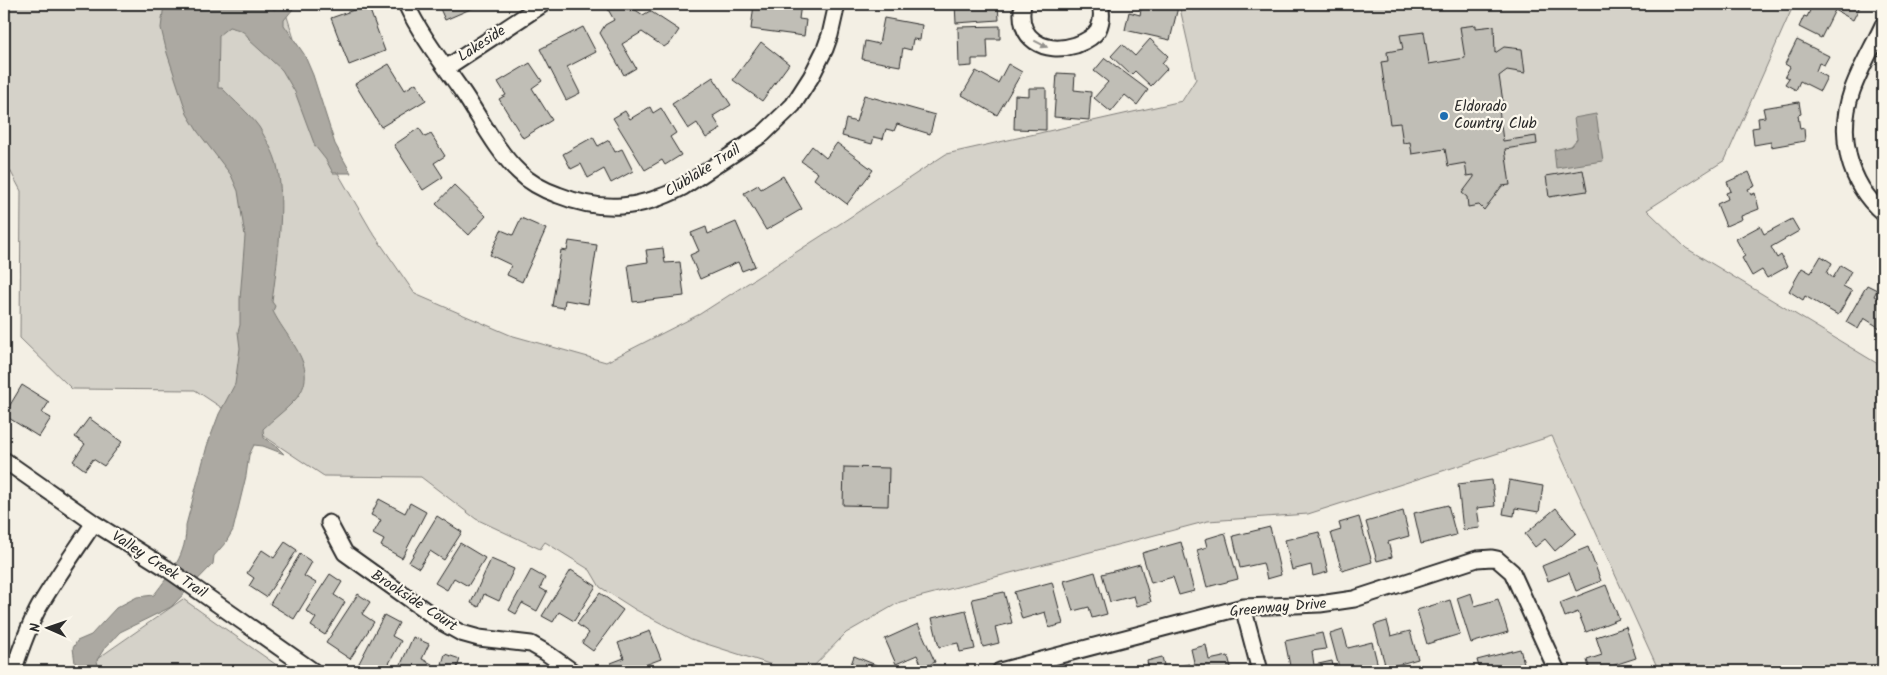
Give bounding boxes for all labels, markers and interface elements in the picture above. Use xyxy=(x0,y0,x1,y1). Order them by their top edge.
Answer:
street label: Lakeside xyxy=(453,19,511,69)
one-way arrow xyxy=(1034,40,1048,48)
place label: Eldorado Country Club xyxy=(1454,95,1537,136)
marker: Eldorado Country Club xyxy=(1438,110,1450,122)
street label: Clublake Trail xyxy=(660,138,746,204)
street label: Valley Creek Trail xyxy=(106,525,212,605)
street label: Brookside Court xyxy=(366,564,462,638)
street label: Greenway Drive xyxy=(1229,592,1328,624)
north arrow xyxy=(22,602,72,652)
text: N xyxy=(25,623,47,632)

